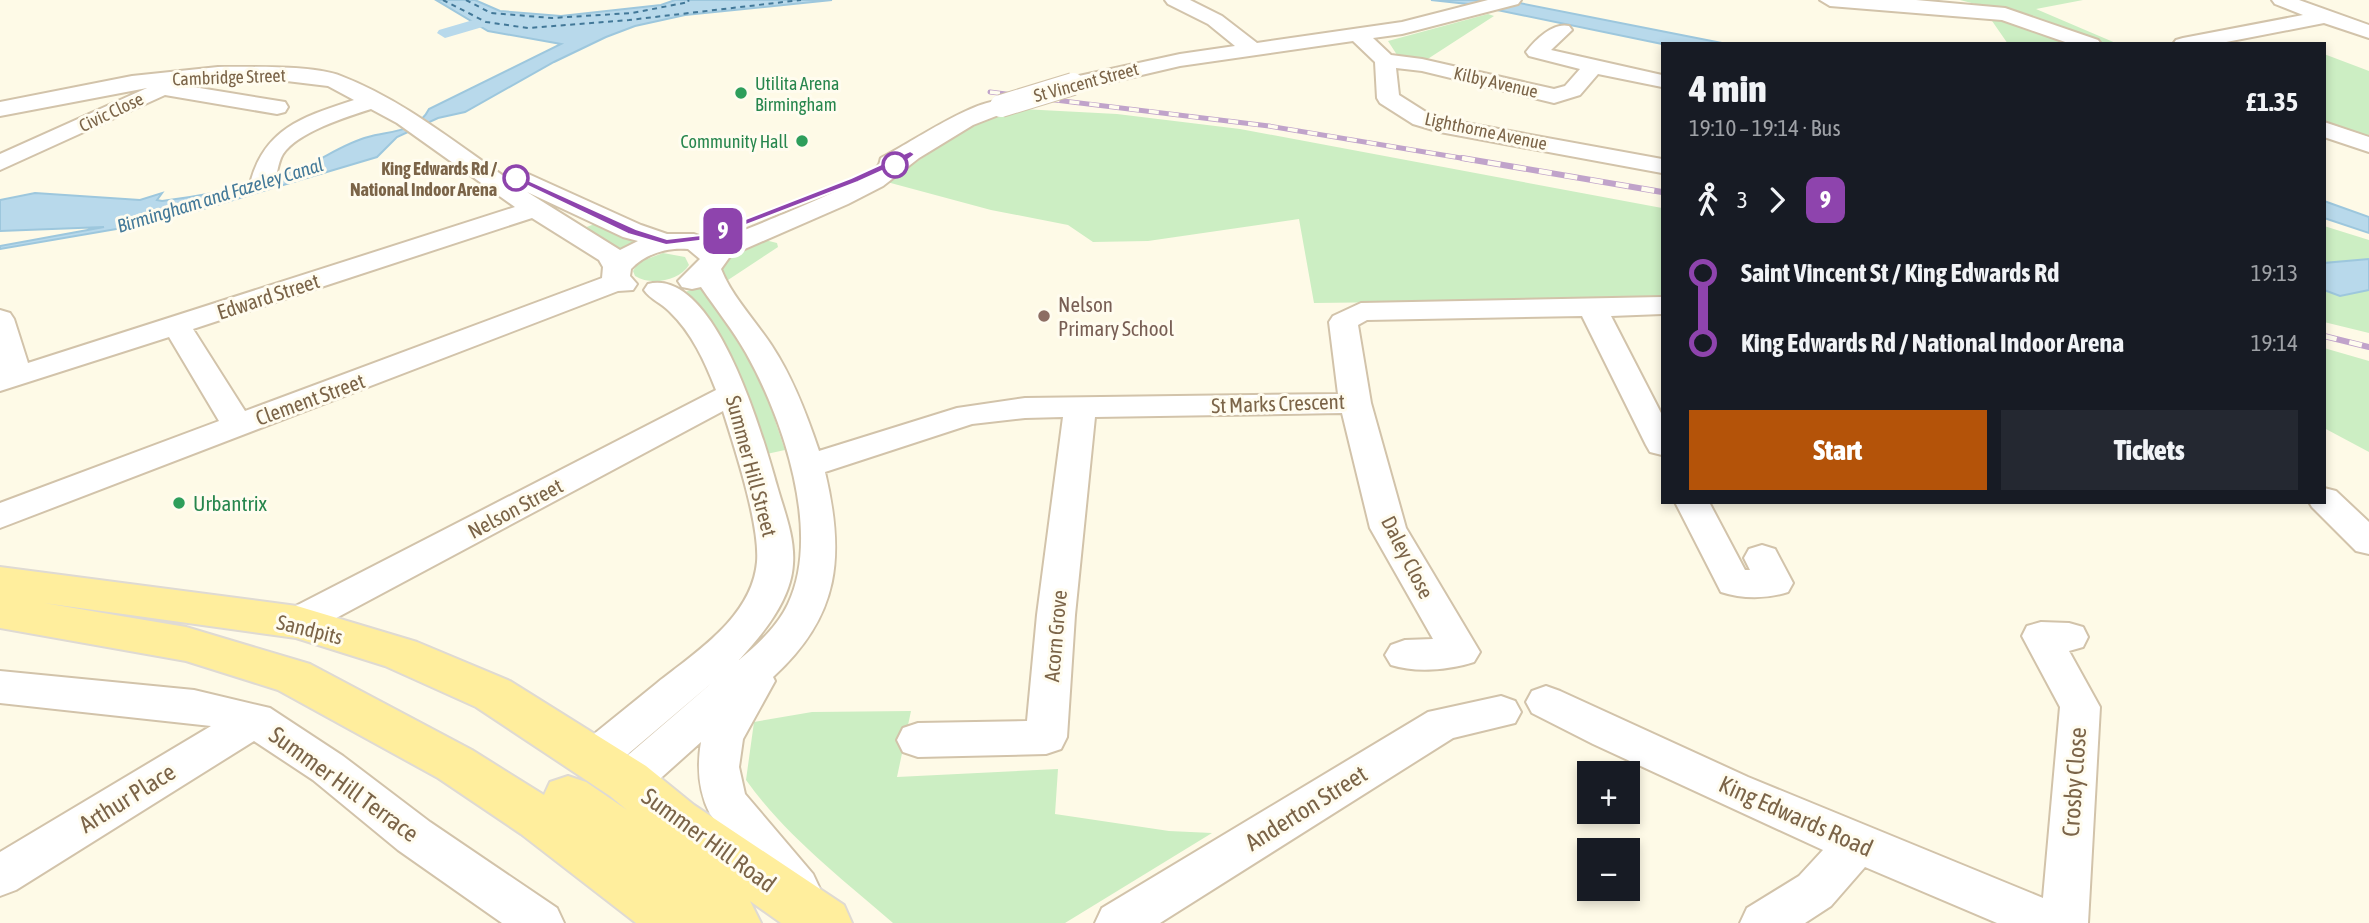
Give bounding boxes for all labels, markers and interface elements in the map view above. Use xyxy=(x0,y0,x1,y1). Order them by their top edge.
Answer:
street label: St Vincent Street xyxy=(1031,58,1141,106)
street label: Kilby Avenue xyxy=(1452,62,1540,102)
street label: Cambridge Street xyxy=(172,65,286,89)
text: 4 min xyxy=(1689,67,1767,110)
place label: Utilita Arena Birmingham xyxy=(755,73,839,115)
marker: Utilita Arena Birmingham xyxy=(733,85,749,101)
text: £1.35 xyxy=(2246,87,2298,117)
street label: Civic Close xyxy=(75,88,147,136)
street label: Lighthorne Avenue xyxy=(1423,108,1549,154)
text: 19:10 – 19:14 · Bus xyxy=(1689,115,1841,141)
place label: Community Hall xyxy=(681,131,788,152)
marker: Community Hall xyxy=(794,133,810,149)
unlabelled marker xyxy=(882,152,908,178)
water label: Birmingham and Fazeley Canal xyxy=(114,153,326,237)
place label: King Edwards Rd / National Indoor Arena xyxy=(350,158,498,200)
marker: King Edwards Rd / National Indoor Arena xyxy=(503,165,529,191)
icon: walk xyxy=(1689,181,1727,219)
icon: forward xyxy=(1758,181,1796,219)
text: 9 xyxy=(1820,186,1831,213)
text: 3 xyxy=(1737,187,1748,213)
line badge: 9 xyxy=(700,208,746,254)
text: 9 xyxy=(717,217,729,244)
text: Saint Vincent St / King Edwards Rd xyxy=(1741,258,2059,288)
text: 19:13 xyxy=(2251,260,2298,286)
street label: Edward Street xyxy=(214,268,322,324)
place label: Nelson Primary School xyxy=(1058,292,1174,340)
marker: Nelson Primary School xyxy=(1036,308,1052,324)
text: King Edwards Rd / National Indoor Arena xyxy=(1741,328,2124,358)
text: 19:14 xyxy=(2251,330,2298,356)
street label: Clement Street xyxy=(252,368,368,430)
street label: St Marks Crescent xyxy=(1211,389,1345,417)
street label: Summer Hill Street xyxy=(722,393,782,539)
button: Start xyxy=(1689,410,1987,490)
button: Tickets xyxy=(2001,410,2298,490)
street label: Nelson Street xyxy=(463,473,567,543)
place label: Urbantrix xyxy=(193,491,268,515)
marker: Urbantrix xyxy=(171,495,187,511)
street label: Daley Close xyxy=(1377,512,1439,602)
street label: Acorn Grove xyxy=(1039,589,1071,683)
street label: Sandpits xyxy=(275,609,345,649)
street label: Summer Hill Terrace xyxy=(264,721,424,847)
street label: Crosby Close xyxy=(2057,726,2091,838)
street label: Arthur Place xyxy=(74,758,180,838)
street label: Anderton Street xyxy=(1240,760,1372,856)
map controls xyxy=(1577,761,1640,901)
button: + xyxy=(1577,761,1640,824)
street label: King Edwards Road xyxy=(1715,770,1877,862)
street label: Summer Hill Road xyxy=(637,782,781,898)
button: − xyxy=(1577,838,1640,901)

